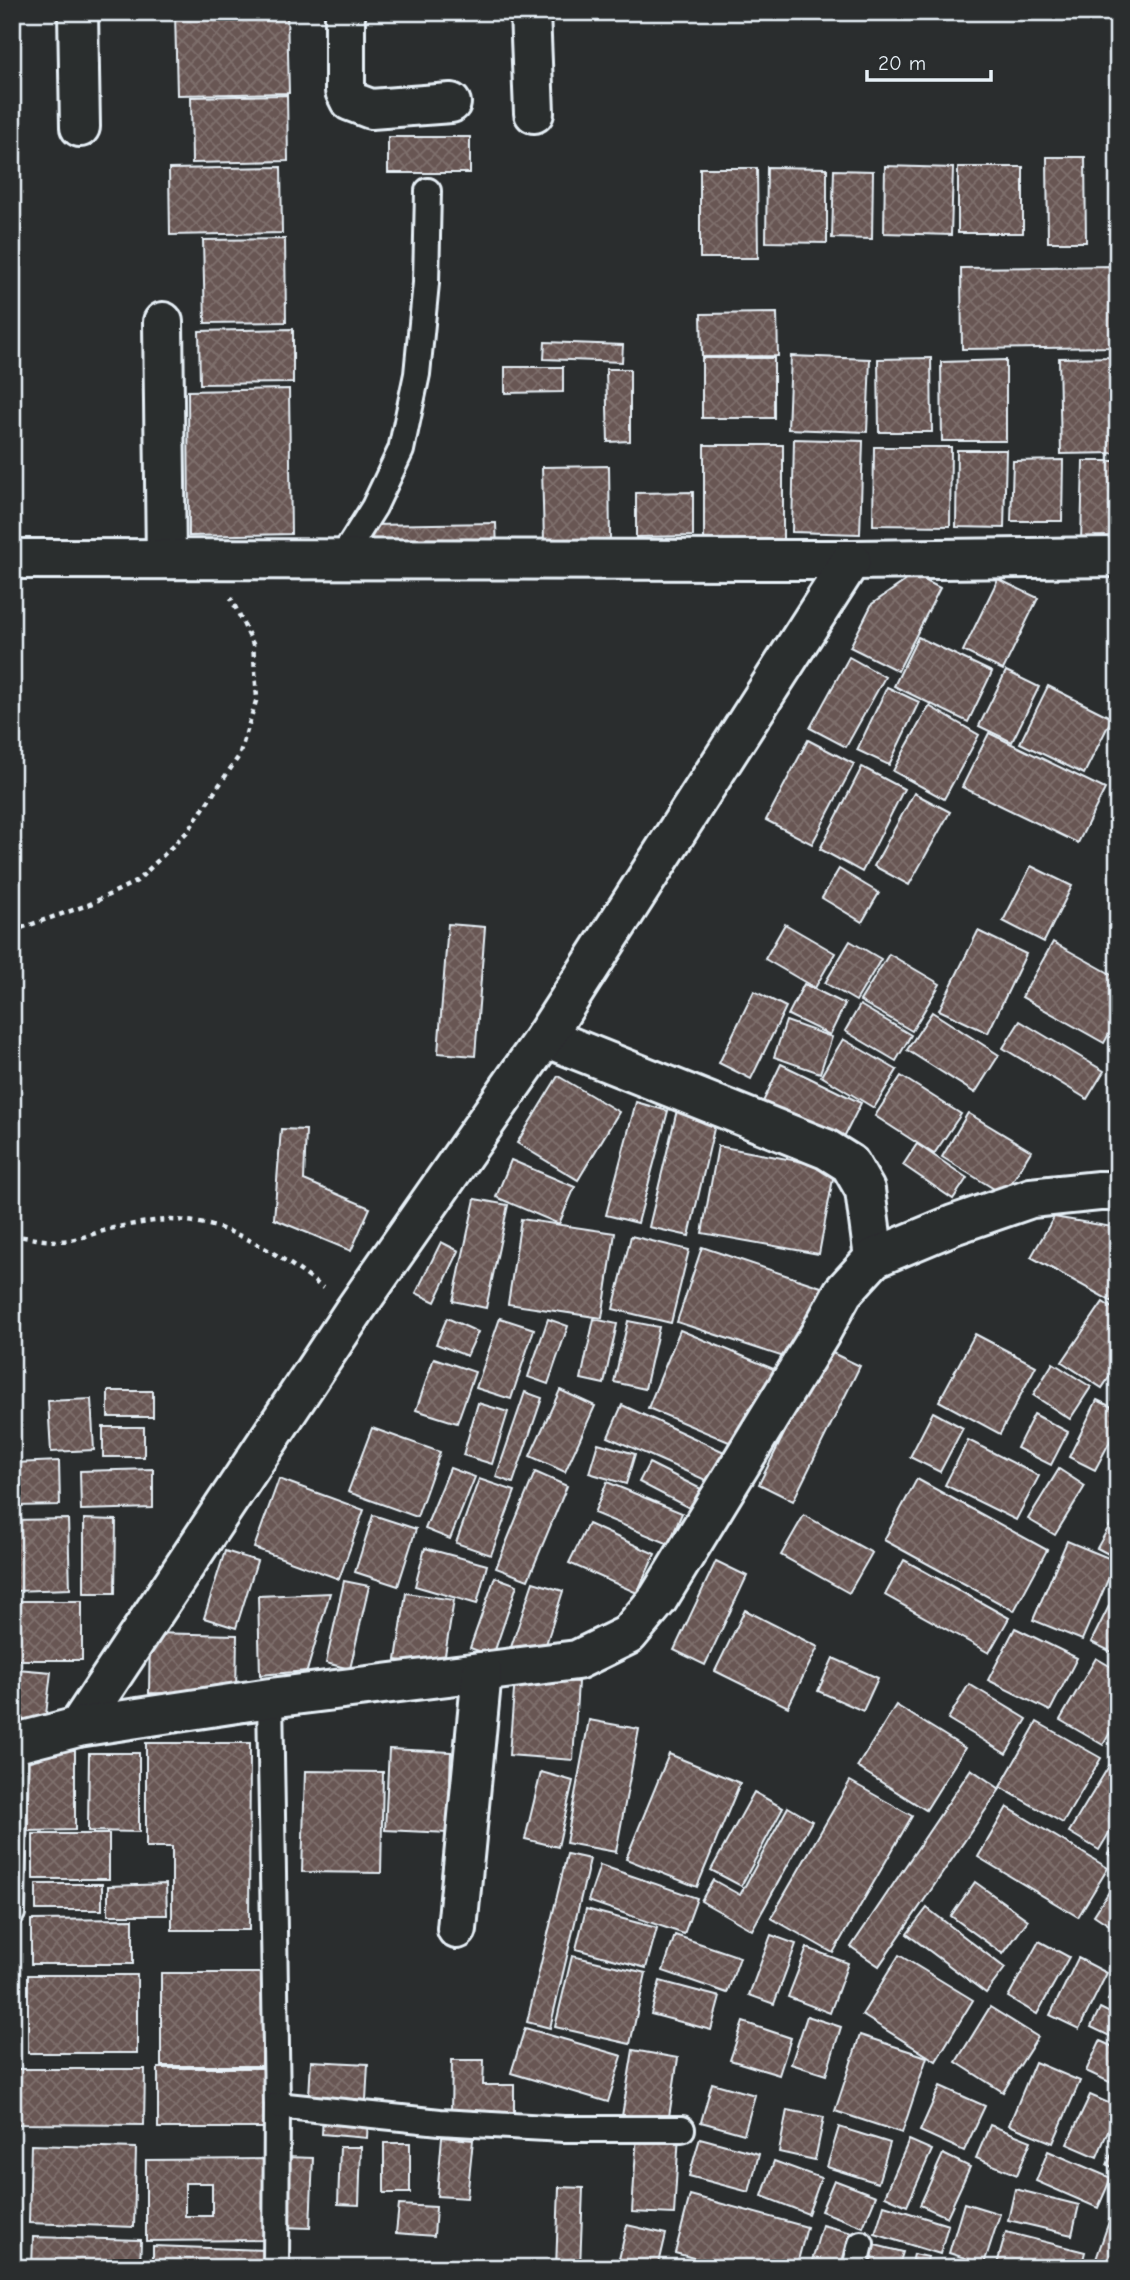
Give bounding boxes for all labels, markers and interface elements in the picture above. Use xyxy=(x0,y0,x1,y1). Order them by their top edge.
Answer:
scale bar xyxy=(867,38,992,82)
text: 20 m xyxy=(878,51,926,75)

